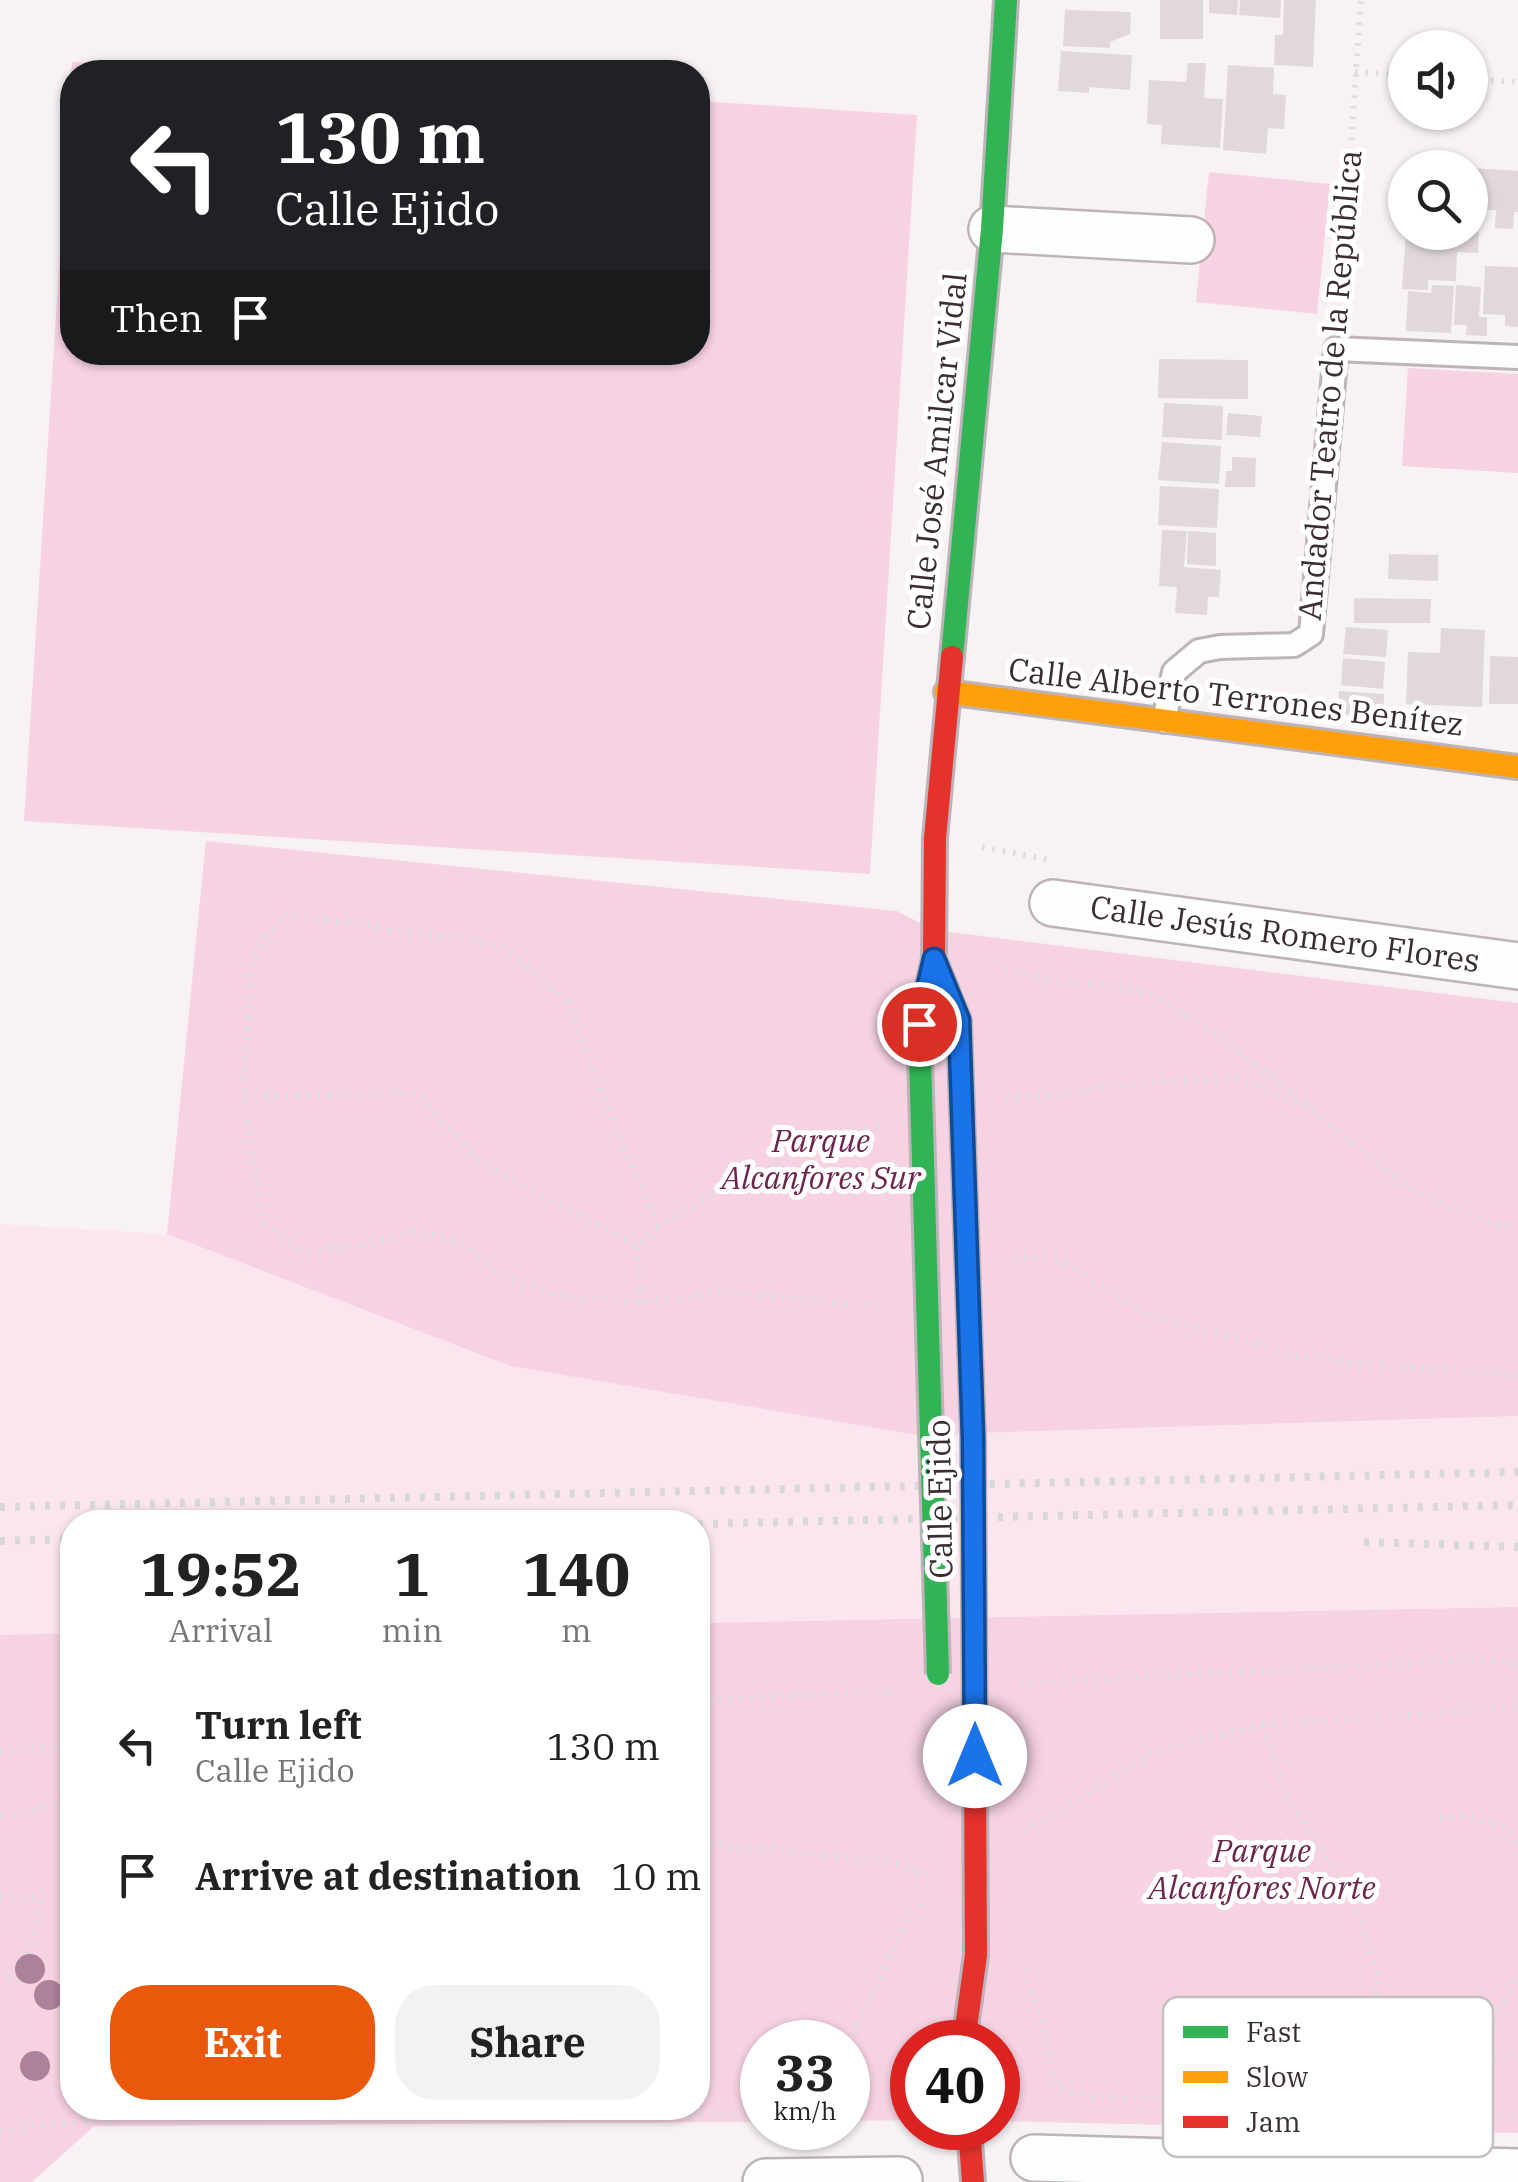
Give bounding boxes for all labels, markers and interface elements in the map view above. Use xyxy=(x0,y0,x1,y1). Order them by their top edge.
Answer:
map controls xyxy=(1388,30,1488,250)
button: sound xyxy=(1388,30,1488,130)
text: 130 m xyxy=(275,91,485,182)
icon: left xyxy=(110,100,240,230)
street label: Andador Teatro de la República xyxy=(1288,148,1371,622)
button: search xyxy=(1388,150,1488,250)
text: Calle Ejido xyxy=(275,179,499,237)
street label: Calle José Amilcar Vidal xyxy=(896,270,976,632)
icon: arrive xyxy=(223,290,278,345)
text: Then xyxy=(110,293,203,342)
street label: Calle Alberto Terrones Benítez xyxy=(1006,647,1466,745)
street label: Calle Jesús Romero Flores xyxy=(1088,885,1482,981)
pin xyxy=(877,982,962,1067)
icon: arrive xyxy=(892,997,947,1052)
park label: Parque Alcanfores Sur xyxy=(719,1119,922,1198)
street label: Calle Ejido xyxy=(917,1419,961,1579)
text: 19:52 xyxy=(140,1534,302,1613)
text: 1 xyxy=(394,1534,430,1613)
text: 140 xyxy=(522,1534,630,1613)
text: Arrival xyxy=(169,1609,273,1651)
text: min xyxy=(382,1609,443,1651)
text: m xyxy=(561,1609,592,1651)
text: Turn left xyxy=(195,1700,362,1749)
position arrow xyxy=(923,1704,1027,1808)
icon: left xyxy=(110,1718,165,1773)
text: 130 m xyxy=(547,1721,660,1770)
text: Calle Ejido xyxy=(195,1749,355,1791)
park label: Parque Alcanfores Norte xyxy=(1146,1829,1376,1908)
icon: arrive xyxy=(110,1848,165,1903)
text: Arrive at destination xyxy=(195,1851,581,1900)
text: 10 m xyxy=(611,1851,702,1900)
button: Exit xyxy=(110,1985,375,2100)
button: Share xyxy=(395,1985,660,2100)
legend xyxy=(1163,1997,1493,2157)
text: Fast xyxy=(1246,2013,1301,2050)
speed limit sign: 40 xyxy=(890,2020,1020,2150)
text: 33 xyxy=(775,2040,835,2105)
text: Slow xyxy=(1246,2058,1308,2095)
text: km/h xyxy=(773,2094,837,2127)
text: Jam xyxy=(1246,2103,1301,2140)

